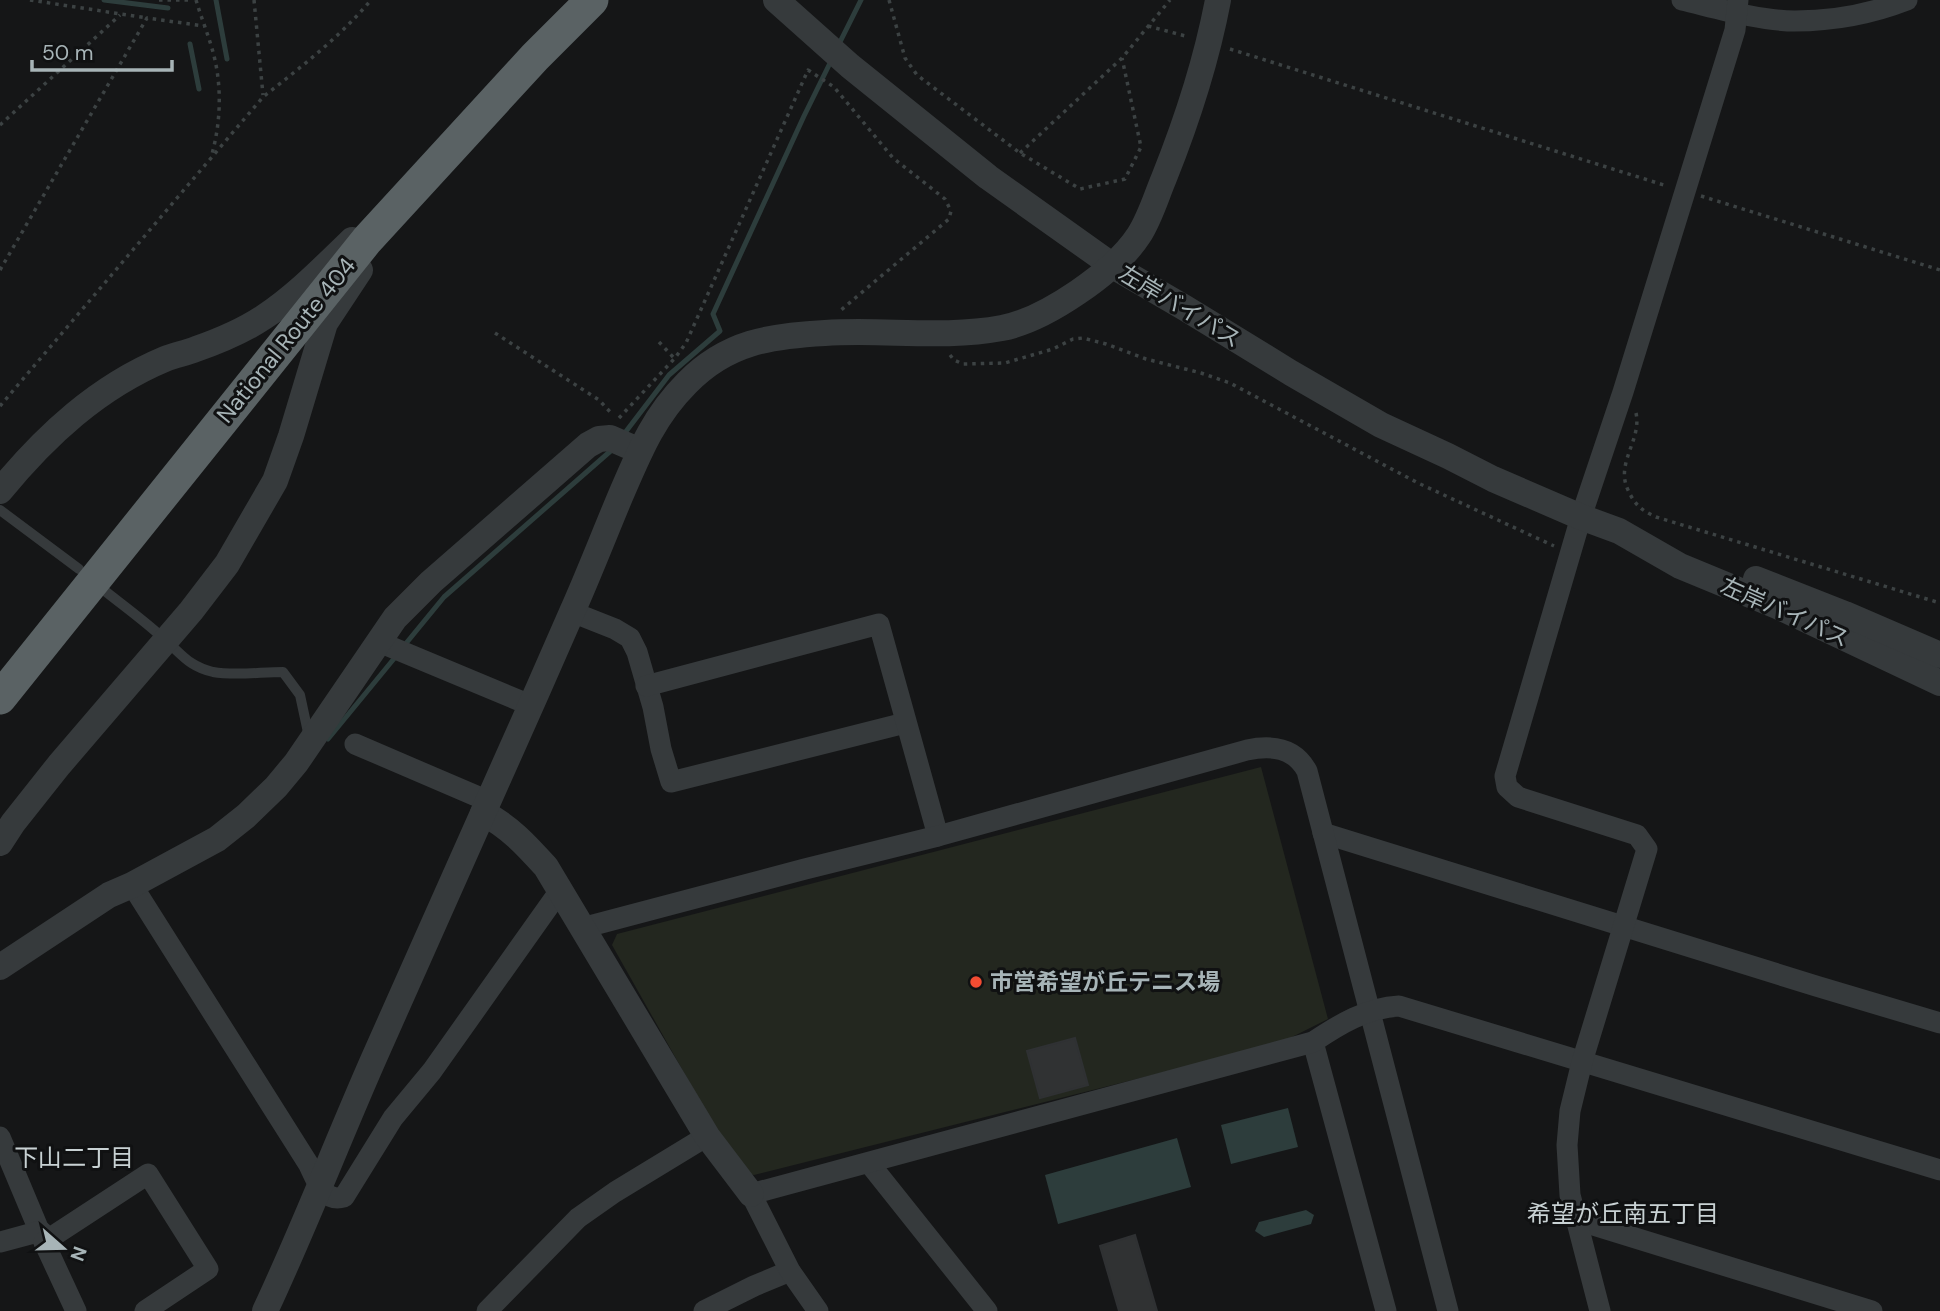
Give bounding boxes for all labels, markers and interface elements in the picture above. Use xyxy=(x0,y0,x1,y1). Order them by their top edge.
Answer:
scale bar xyxy=(32,28,172,72)
text: 50 m xyxy=(42,39,93,67)
street label: National Route 404 xyxy=(210,251,362,429)
street label: 左岸バイパス xyxy=(1113,258,1247,354)
street label: 左岸バイパス xyxy=(1716,570,1854,654)
place label: 市営希望が丘テニス場 xyxy=(990,967,1220,997)
marker: 市営希望が丘テニス場 xyxy=(968,974,984,990)
district label: 下山二丁目 xyxy=(14,1142,134,1173)
district label: 希望が丘南五丁目 xyxy=(1527,1198,1719,1229)
north arrow xyxy=(28,1213,98,1283)
text: N xyxy=(64,1243,93,1264)

